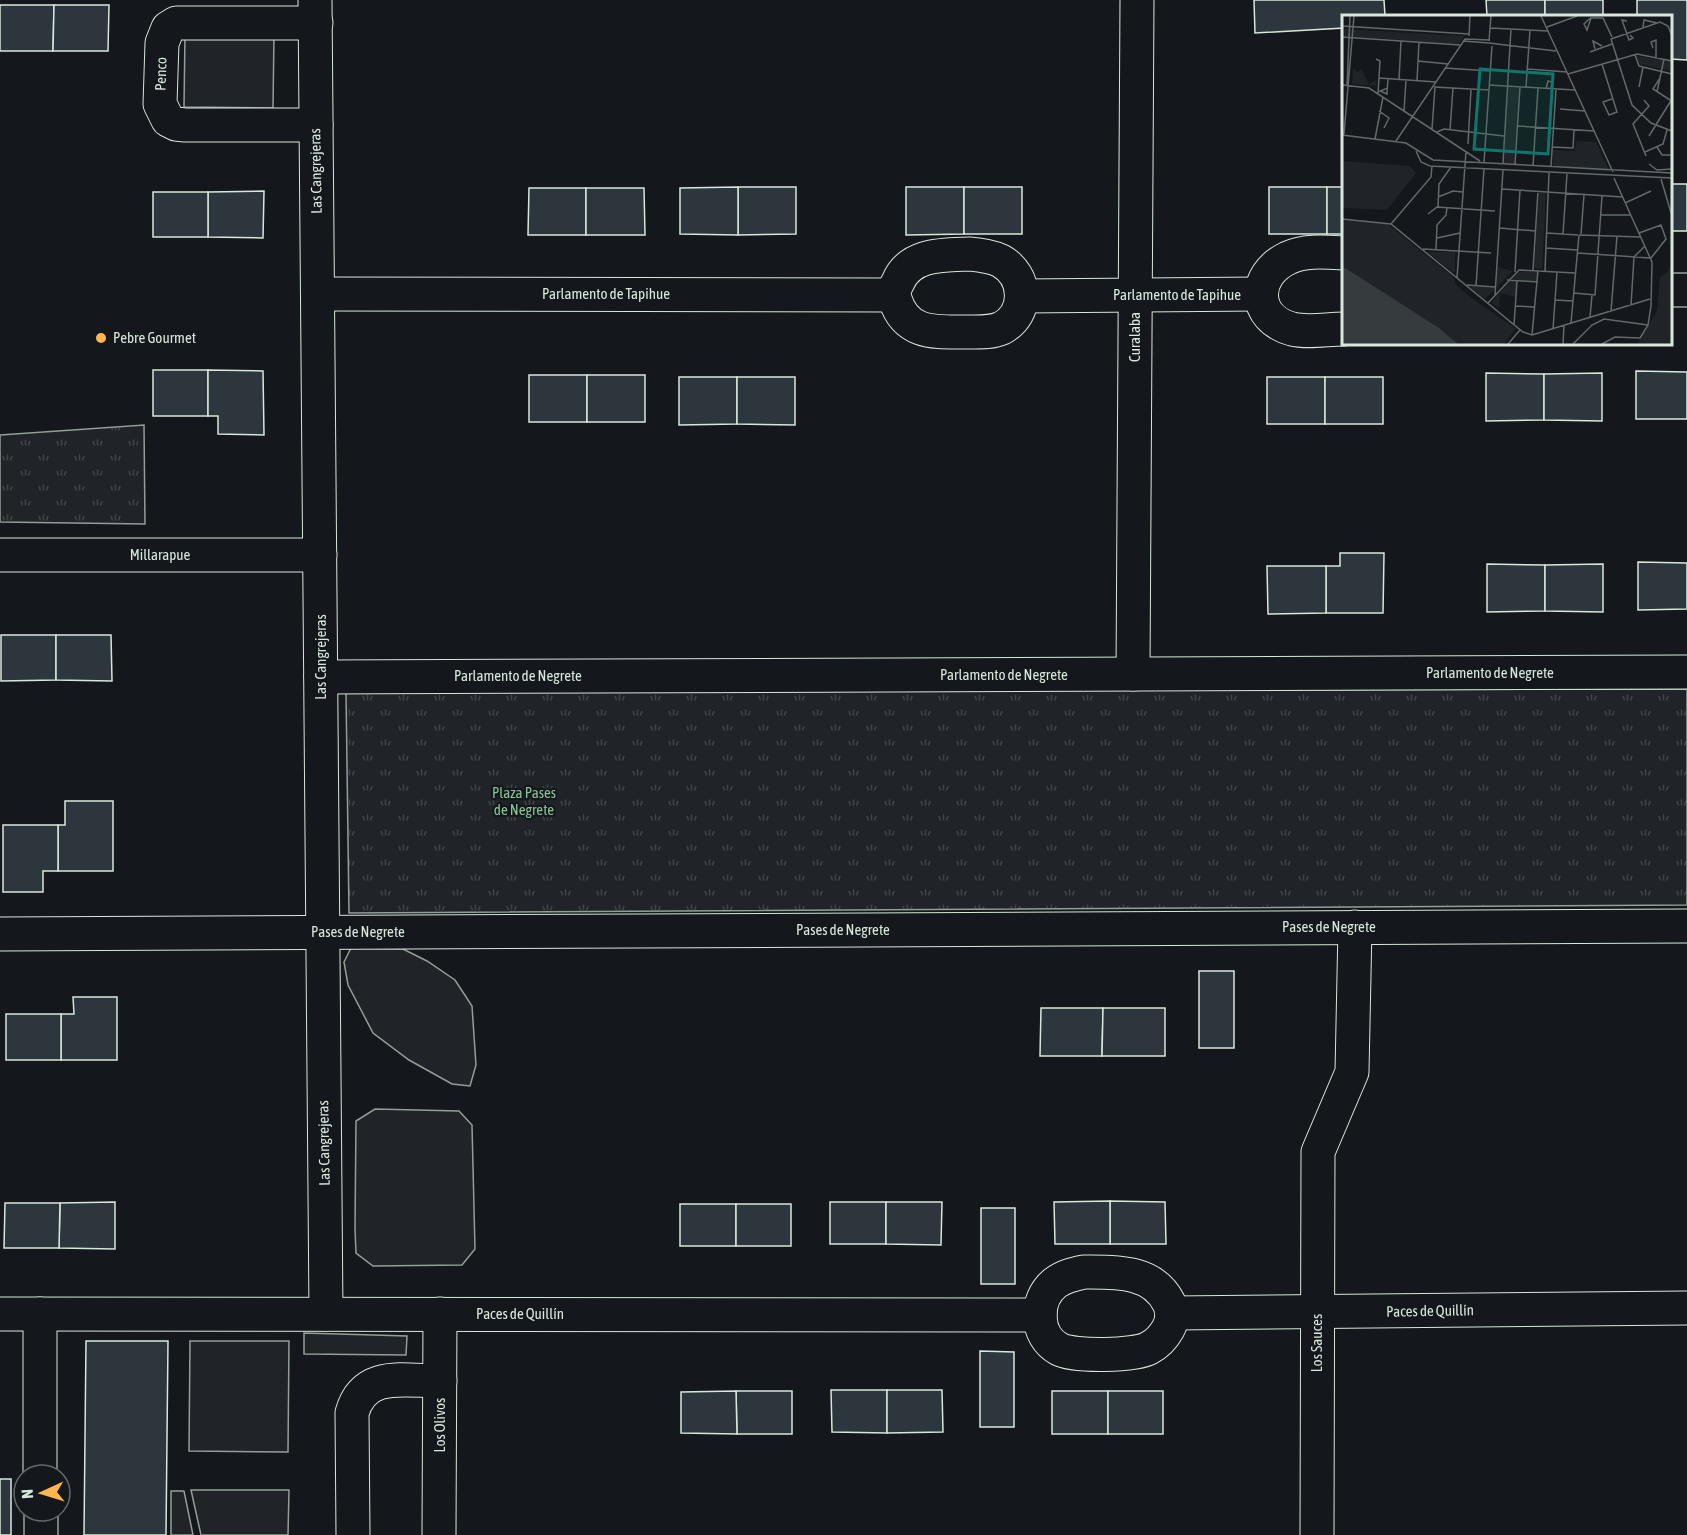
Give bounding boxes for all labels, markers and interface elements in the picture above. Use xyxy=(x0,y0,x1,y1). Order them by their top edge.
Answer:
inset map xyxy=(1342,15,1672,345)
street label: Penco xyxy=(151,57,170,91)
street label: Las Cangrejeras xyxy=(306,128,325,214)
street label: Parlamento de Tapihue xyxy=(542,285,670,302)
street label: Parlamento de Tapihue xyxy=(1113,286,1241,303)
street label: Curalaba xyxy=(1126,312,1143,362)
place label: Pebre Gourmet xyxy=(113,329,196,346)
marker: Pebre Gourmet xyxy=(94,331,108,345)
street label: Millarapue xyxy=(130,546,191,563)
street label: Las Cangrejeras xyxy=(312,614,329,700)
street label: Parlamento de Negrete xyxy=(1426,664,1554,681)
street label: Parlamento de Negrete xyxy=(940,666,1068,683)
street label: Parlamento de Negrete xyxy=(454,667,582,684)
park label: Plaza Pases de Negrete xyxy=(492,784,556,818)
street label: Pases de Negrete xyxy=(1282,918,1376,935)
street label: Pases de Negrete xyxy=(796,921,890,938)
street label: Pases de Negrete xyxy=(311,923,405,940)
street label: Las Cangrejeras xyxy=(314,1100,333,1186)
street label: Paces de Quillín xyxy=(1386,1301,1474,1320)
street label: Paces de Quillín xyxy=(476,1305,564,1322)
street label: Los Sauces xyxy=(1308,1314,1325,1372)
street label: Los Olivos xyxy=(431,1398,448,1452)
north arrow xyxy=(12,1463,72,1523)
text: N xyxy=(18,1489,36,1499)

